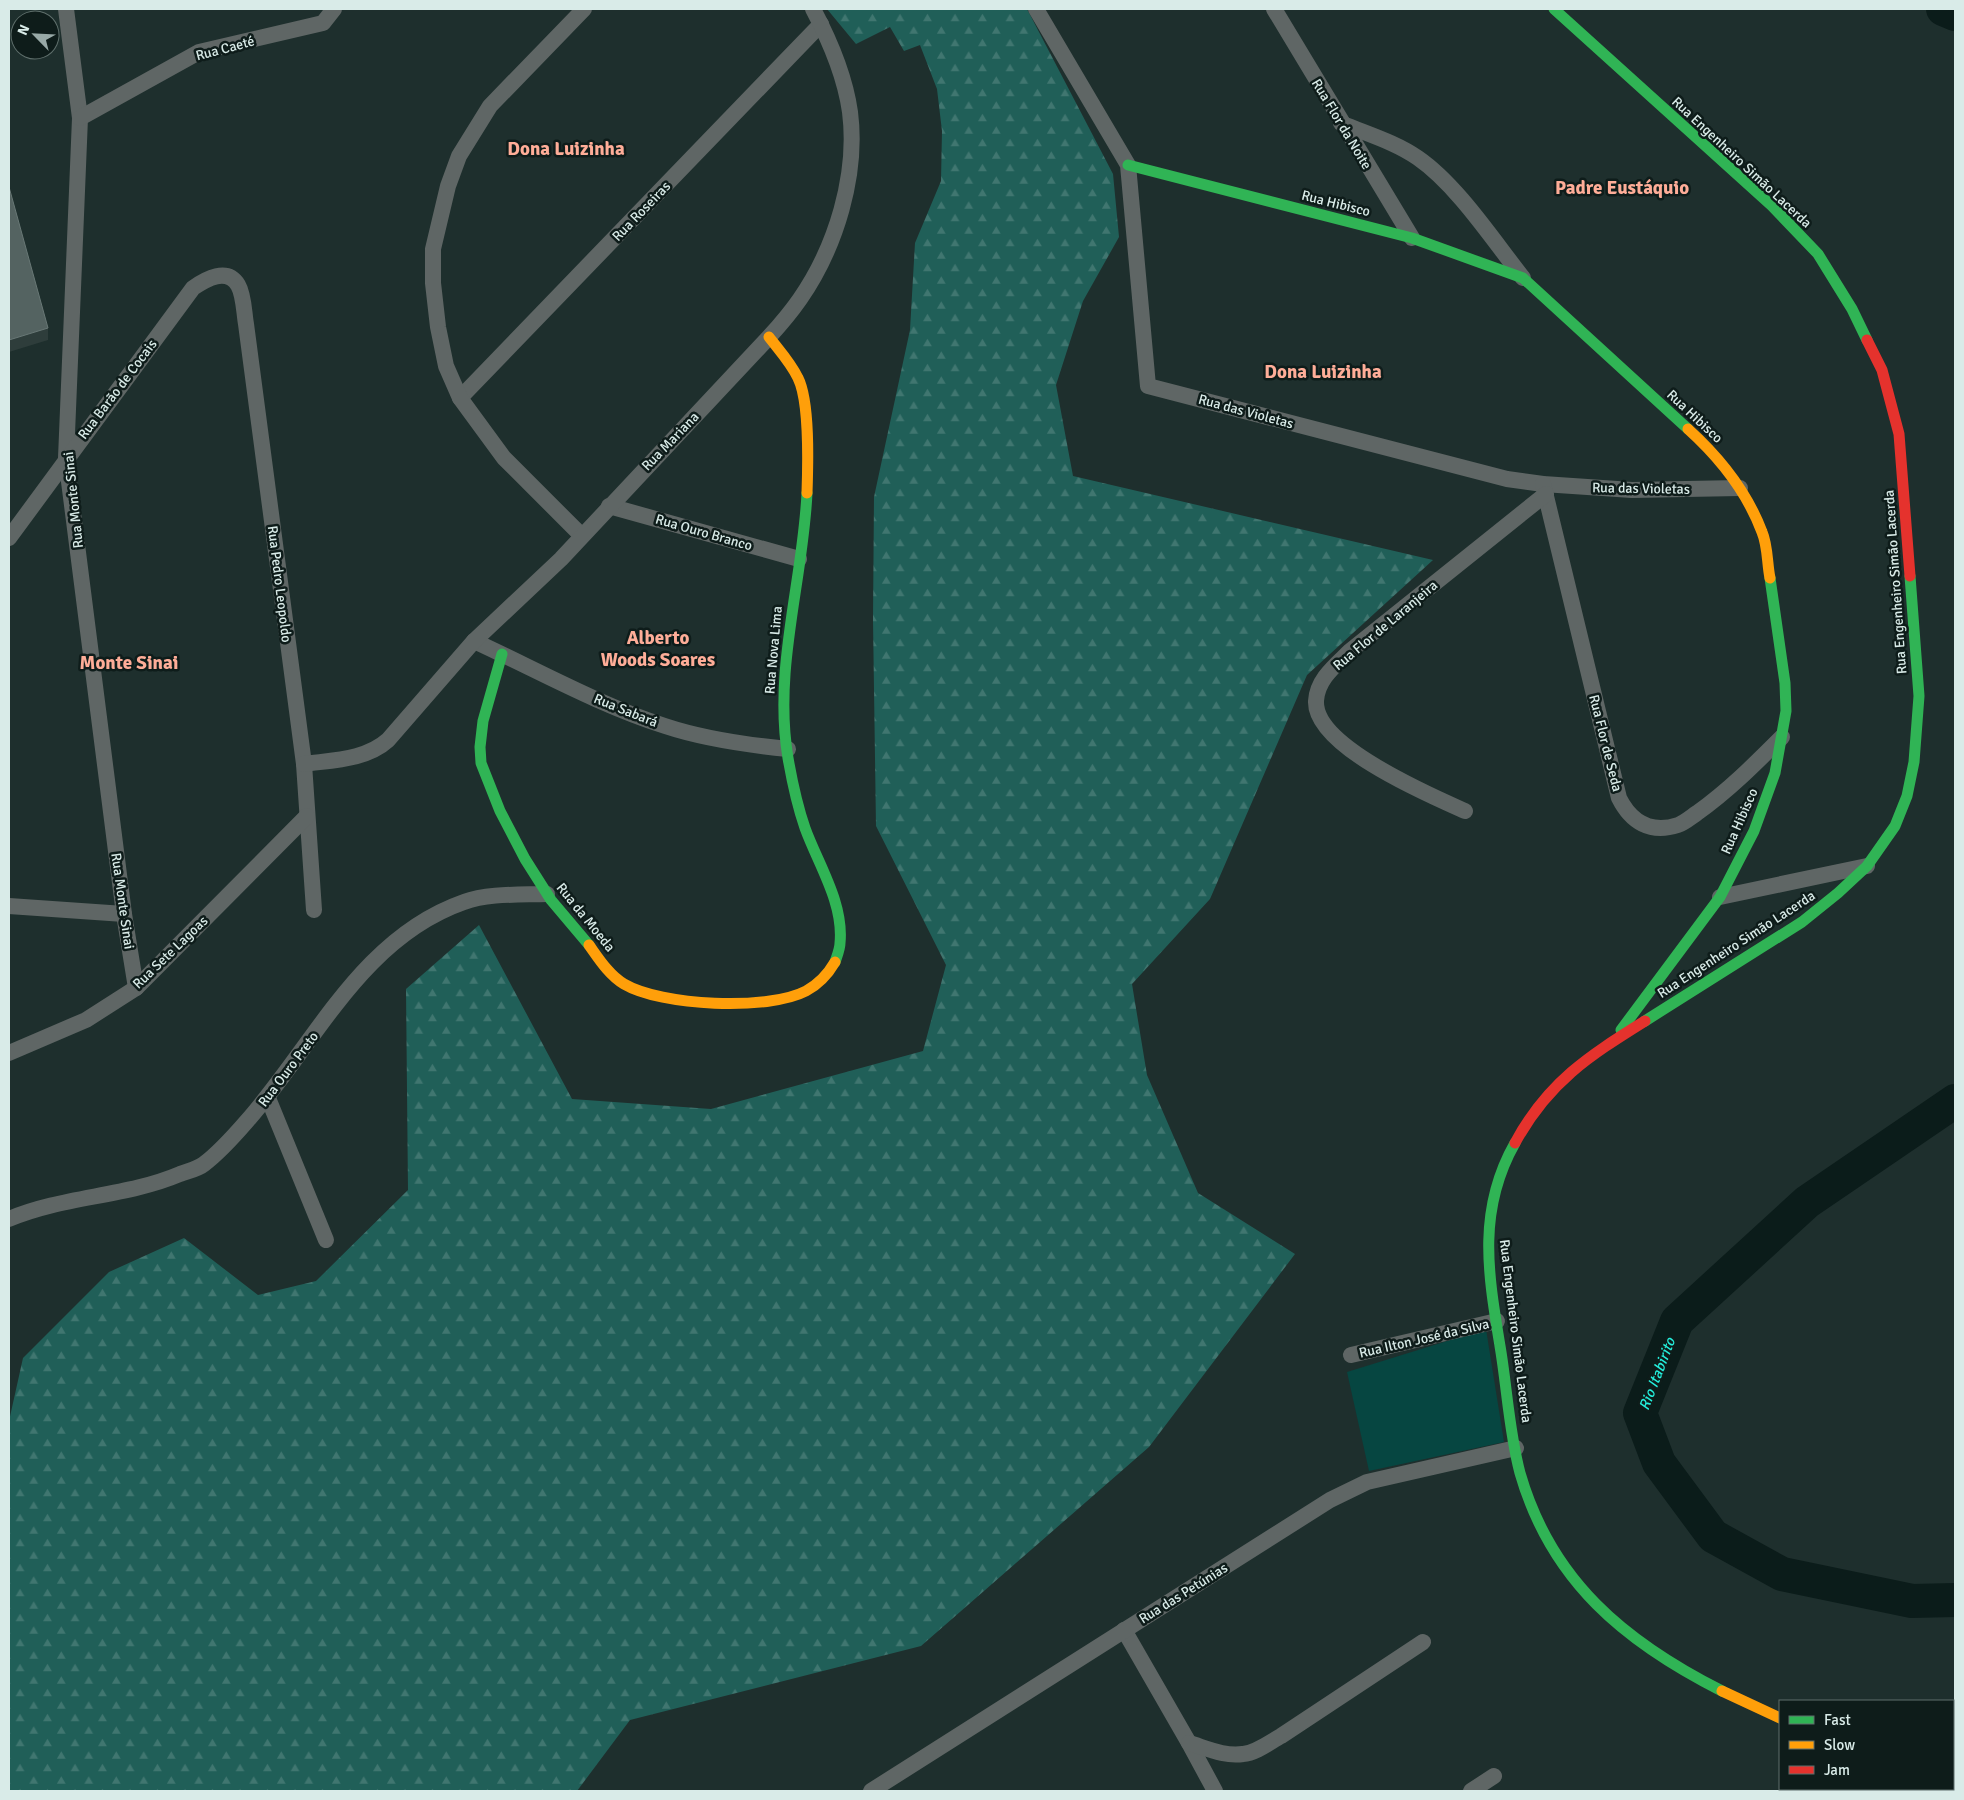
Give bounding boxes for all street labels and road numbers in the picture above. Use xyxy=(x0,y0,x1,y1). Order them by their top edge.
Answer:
street label: Rua Caeté xyxy=(194,32,256,64)
street label: Rua Flor da Noite xyxy=(1308,76,1375,173)
street label: Rua Engenheiro Simão Lacerda xyxy=(1668,93,1815,232)
street label: Rua Roseiras xyxy=(609,178,674,245)
street label: Rua Hibisco xyxy=(1300,187,1372,220)
street label: Rua Barão de Cocais xyxy=(74,336,161,443)
street label: Rua Hibisco xyxy=(1663,386,1726,447)
street label: Rua das Violetas xyxy=(1196,391,1295,432)
street label: Rua Mariana xyxy=(638,408,703,474)
street label: Rua Monte Sinai xyxy=(60,451,87,549)
street label: Rua das Violetas xyxy=(1592,479,1690,498)
street label: Rua Engenheiro Simão Lacerda xyxy=(1881,489,1910,675)
street label: Rua Ouro Branco xyxy=(654,511,754,554)
street label: Rua Pedro Leopoldo xyxy=(264,525,295,644)
street label: Rua Flor de Laranjeira xyxy=(1330,577,1441,674)
street label: Rua Nova Lima xyxy=(761,605,786,695)
street label: Rua Sabará xyxy=(591,690,660,731)
street label: Rua Flor de Seda xyxy=(1585,693,1626,793)
street label: Rua Hibisco xyxy=(1717,786,1762,857)
street label: Rua Monte Sinai xyxy=(107,852,138,950)
street label: Rua da Moeda xyxy=(553,879,619,955)
street label: Rua Engenheiro Simão Lacerda xyxy=(1654,887,1818,1002)
street label: Rua Sete Lagoas xyxy=(129,912,211,992)
street label: Rua Ouro Preto xyxy=(255,1028,322,1110)
street label: Rua Engenheiro Simão Lacerda xyxy=(1496,1238,1535,1424)
street label: Rua Ilton José da Silva xyxy=(1357,1315,1491,1362)
street label: Rua das Petúnias xyxy=(1136,1559,1231,1628)

